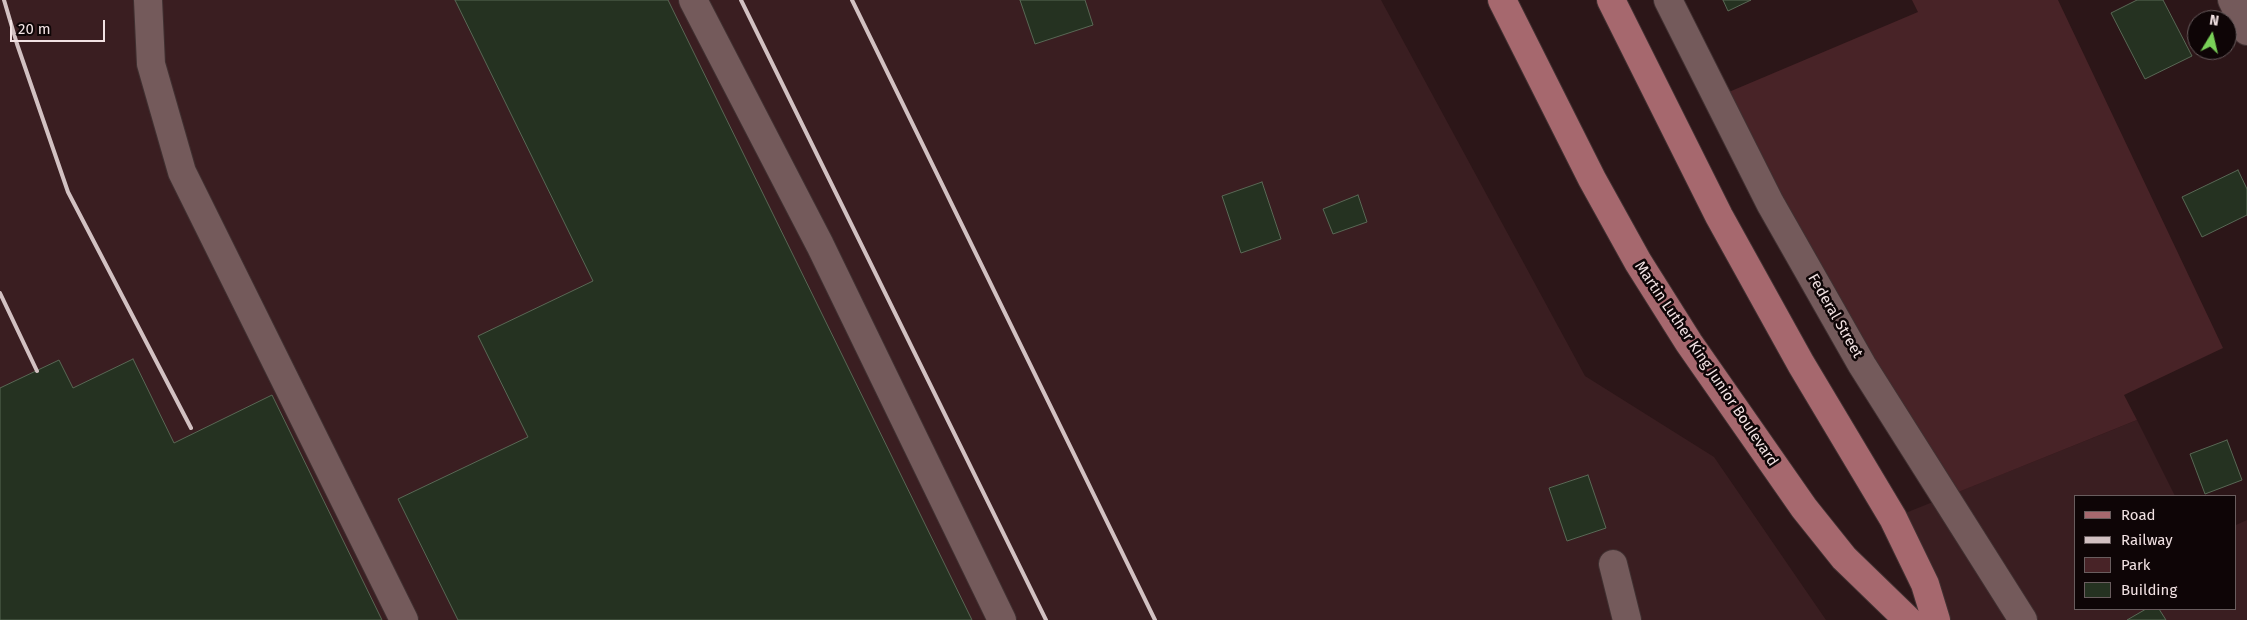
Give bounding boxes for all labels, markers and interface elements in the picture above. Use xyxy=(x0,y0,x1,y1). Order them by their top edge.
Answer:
scale bar xyxy=(12,10,108,42)
north arrow xyxy=(2187,10,2237,60)
text: N xyxy=(2208,12,2220,30)
text: 20 m xyxy=(18,20,51,38)
street label: Martin Luther King Junior Boulevard xyxy=(1631,258,1781,470)
street label: Federal Street xyxy=(1804,271,1866,361)
legend xyxy=(2074,495,2237,610)
text: Road xyxy=(2121,506,2156,524)
text: Railway xyxy=(2121,531,2173,549)
text: Park xyxy=(2121,556,2151,574)
text: Building xyxy=(2121,581,2177,599)

